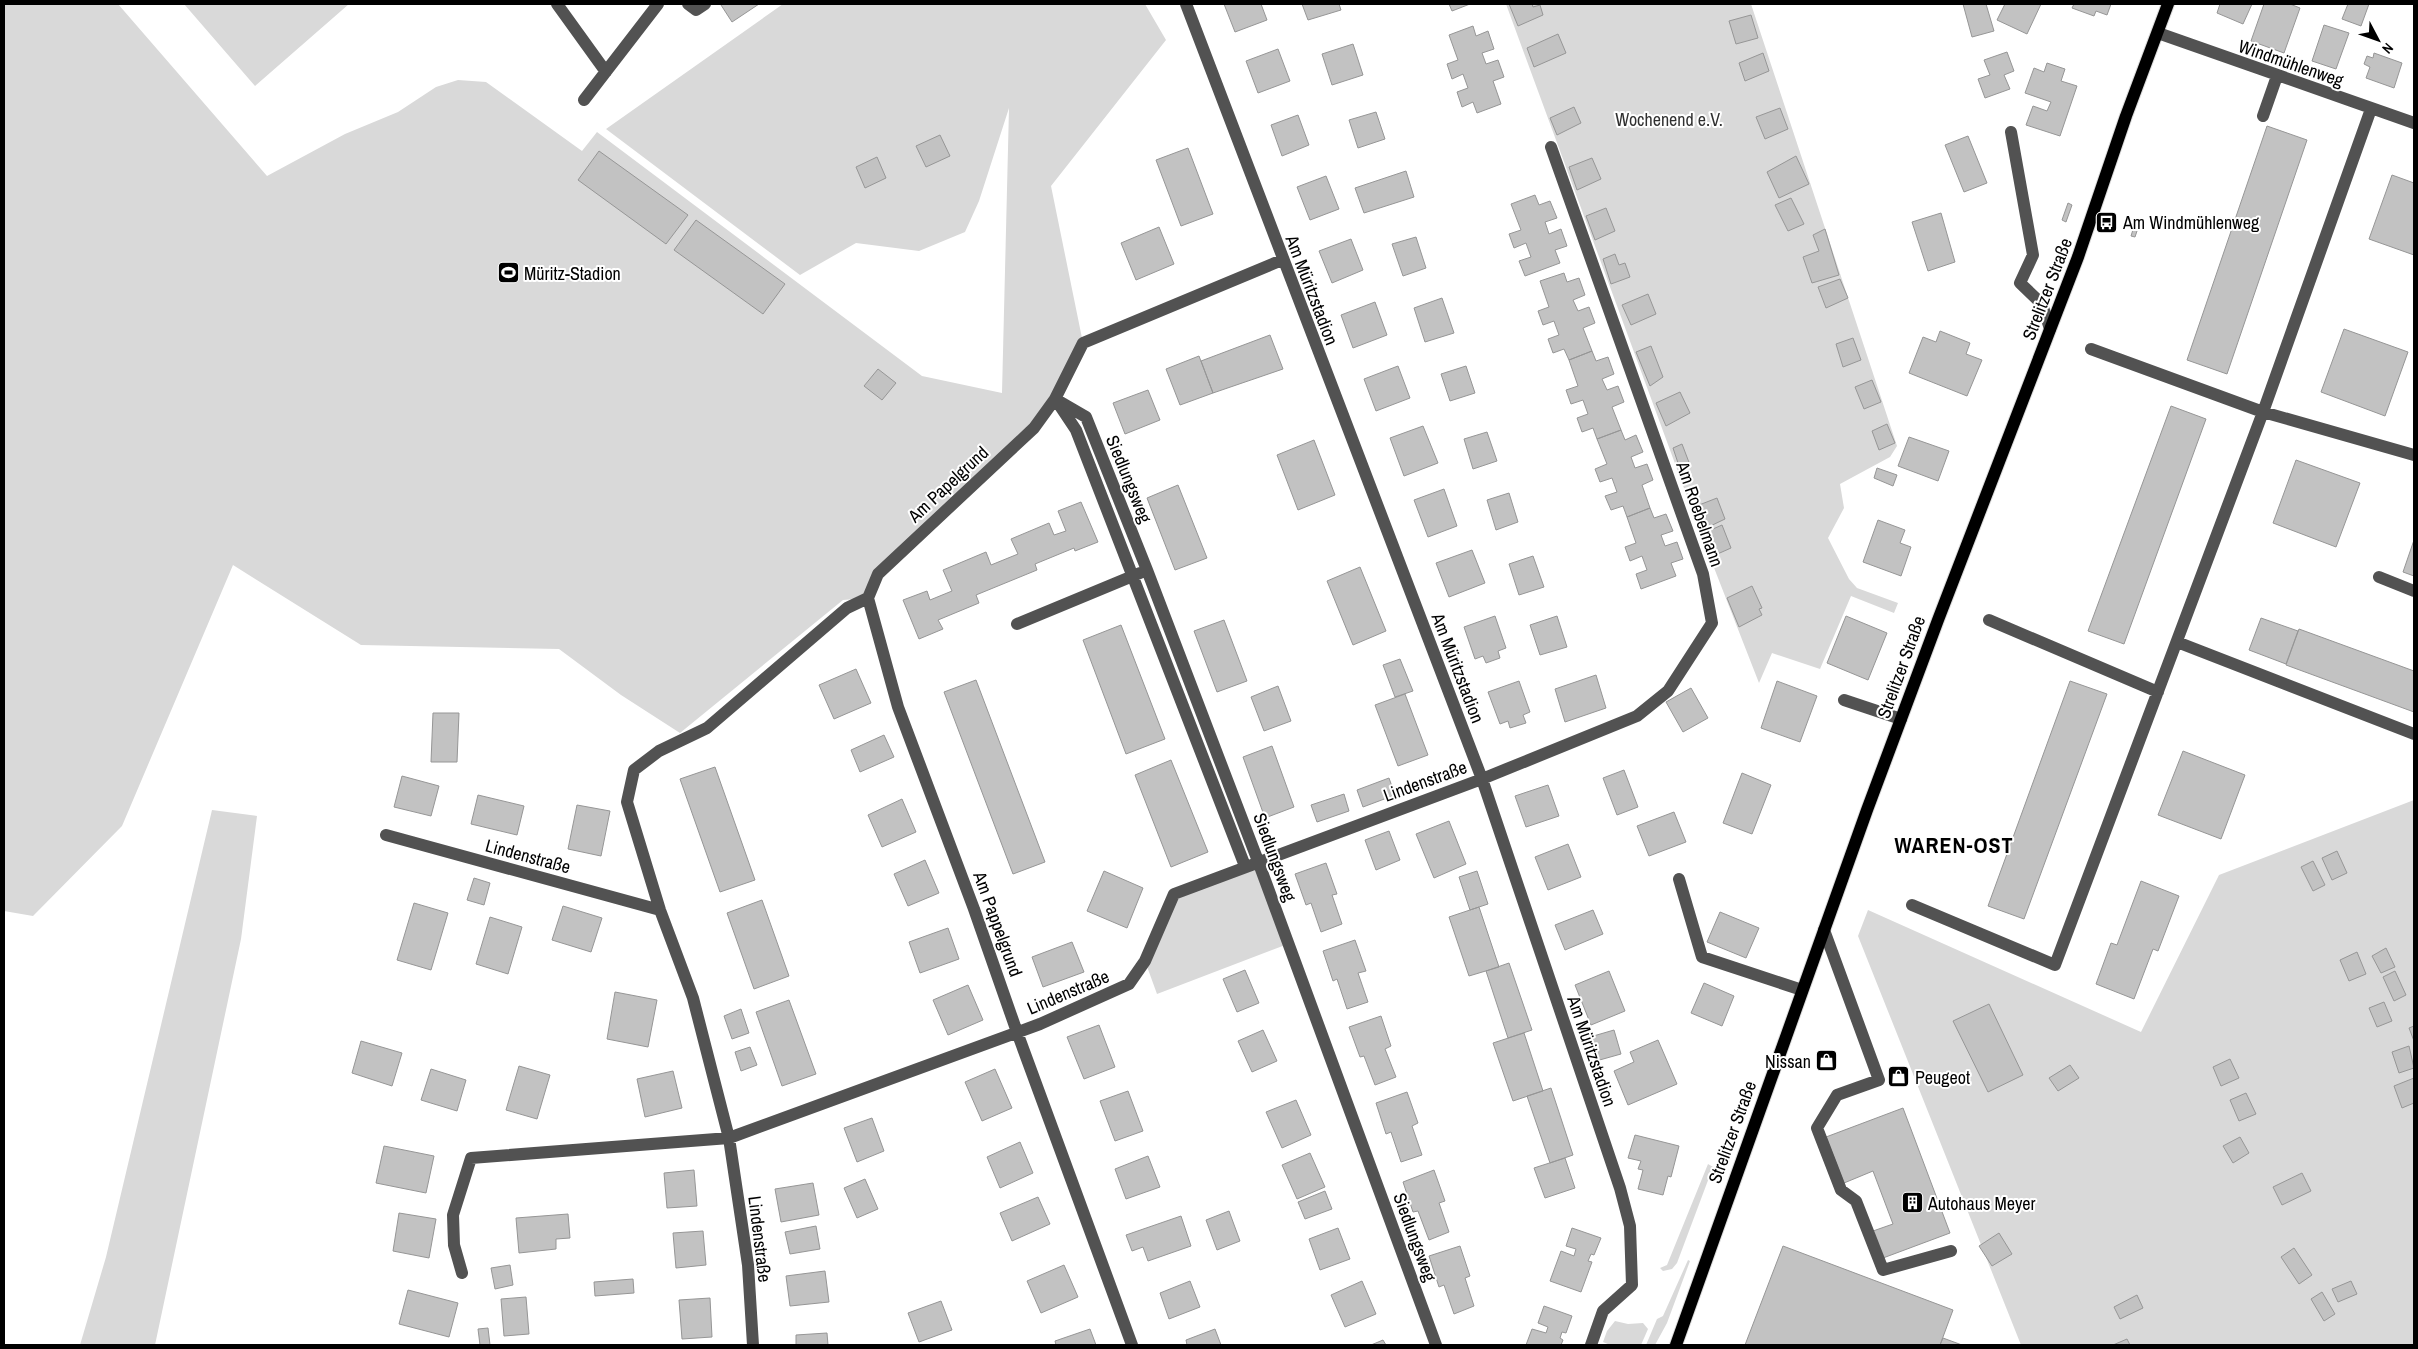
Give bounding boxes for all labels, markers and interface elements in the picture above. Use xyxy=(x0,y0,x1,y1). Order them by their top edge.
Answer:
north arrow xyxy=(2353,15,2403,65)
street label: Windmühlenweg xyxy=(2235,33,2348,93)
text: N xyxy=(2378,39,2397,58)
park label: Wochenend e.V. xyxy=(1615,107,1723,132)
bus stop icon: Am Windmühlenweg xyxy=(2095,210,2119,234)
place label: Am Windmühlenweg xyxy=(2122,210,2260,235)
street label: Am Müritzstadion xyxy=(1279,231,1344,348)
street label: Strelitzer Straße xyxy=(2016,234,2078,344)
sports icon: Müritz-Stadion xyxy=(496,261,520,285)
place label: Müritz-Stadion xyxy=(524,261,621,286)
street label: Siedlungsweg xyxy=(1100,431,1158,527)
street label: Am Papelgrund xyxy=(902,440,994,529)
street label: Am Roebelmann xyxy=(1670,457,1730,570)
street label: Am Müritzstadion xyxy=(1425,609,1490,726)
street label: Strelitzer Straße xyxy=(1871,612,1931,722)
street label: Lindenstraße xyxy=(1380,754,1470,808)
street label: Siedlungsweg xyxy=(1247,809,1303,906)
district label: WAREN-OST xyxy=(1894,830,2014,860)
street label: Lindenstraße xyxy=(483,833,573,879)
street label: Am Pappelgrund xyxy=(967,867,1029,980)
street label: Lindenstraße xyxy=(1023,963,1113,1021)
street label: Am Müritzstadion xyxy=(1561,991,1623,1110)
place label: Nissan xyxy=(1765,1049,1811,1074)
shop icon: Nissan xyxy=(1815,1049,1839,1073)
shop icon: Peugeot xyxy=(1887,1065,1911,1089)
place label: Peugeot xyxy=(1915,1065,1970,1090)
street label: Strelitzer Straße xyxy=(1702,1077,1762,1187)
street label: Siedlungsweg xyxy=(1387,1189,1443,1286)
building icon: Autohaus Meyer xyxy=(1900,1191,1924,1215)
place label: Autohaus Meyer xyxy=(1927,1191,2036,1216)
street label: Lindenstraße xyxy=(742,1194,778,1284)

